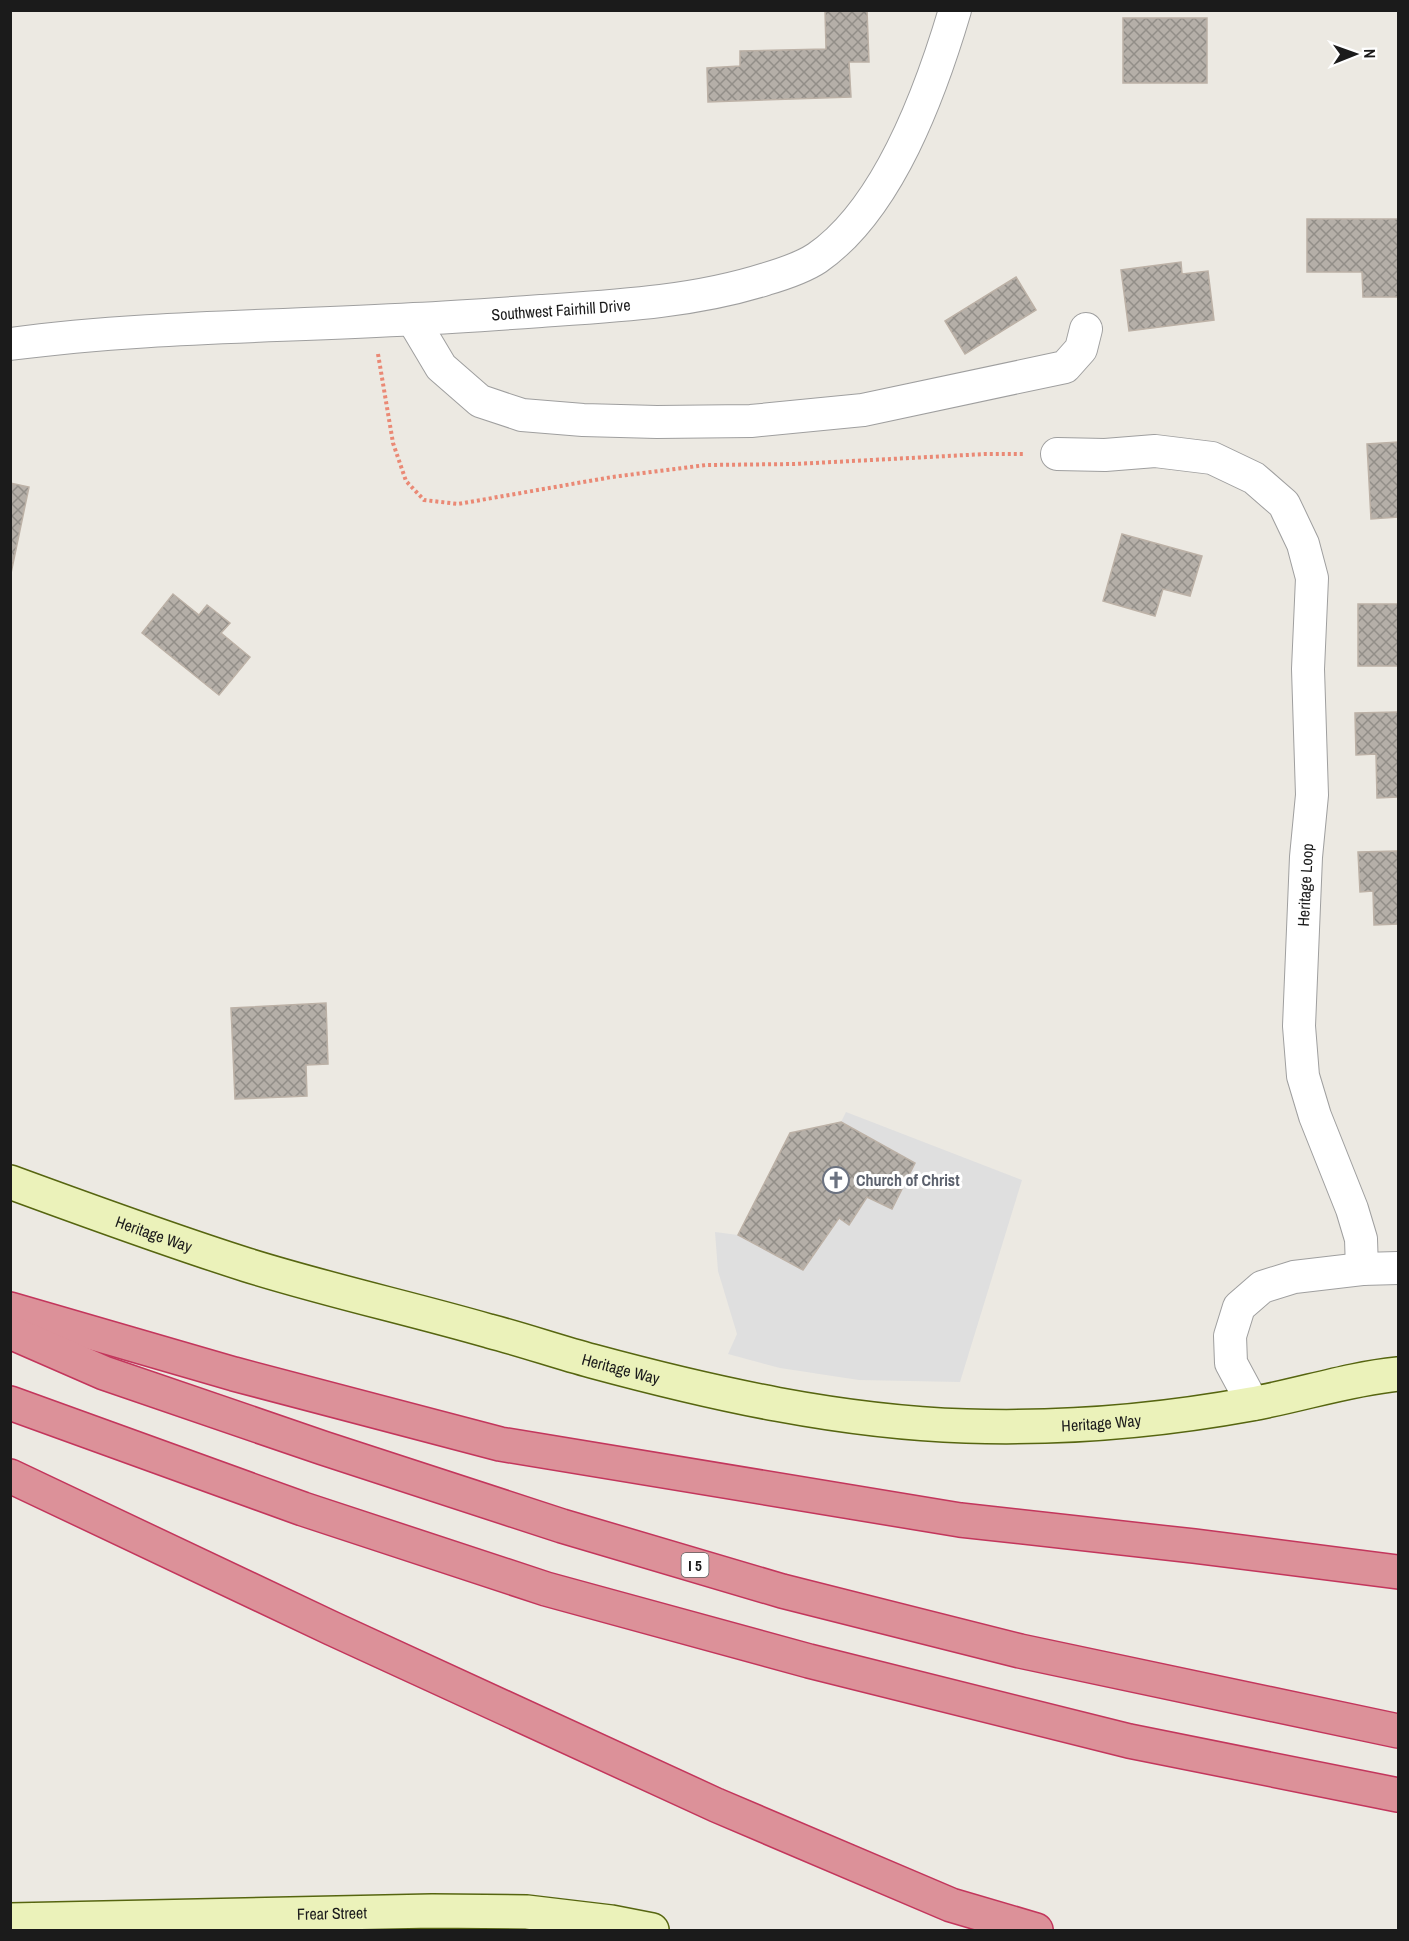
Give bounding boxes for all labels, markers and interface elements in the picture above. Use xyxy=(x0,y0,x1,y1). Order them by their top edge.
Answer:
north arrow xyxy=(1325,24,1385,84)
text: N xyxy=(1359,49,1381,59)
street label: Southwest Fairhill Drive xyxy=(490,293,631,325)
street label: Heritage Loop xyxy=(1292,843,1318,927)
church icon: Church of Christ xyxy=(821,1165,851,1195)
place label: Church of Christ xyxy=(856,1169,960,1191)
street label: Heritage Way xyxy=(113,1210,196,1257)
street label: Heritage Way xyxy=(579,1348,662,1389)
street label: Heritage Way xyxy=(1061,1409,1142,1436)
road number: I 5 xyxy=(682,1553,708,1577)
street label: Frear Street xyxy=(297,1901,368,1925)

